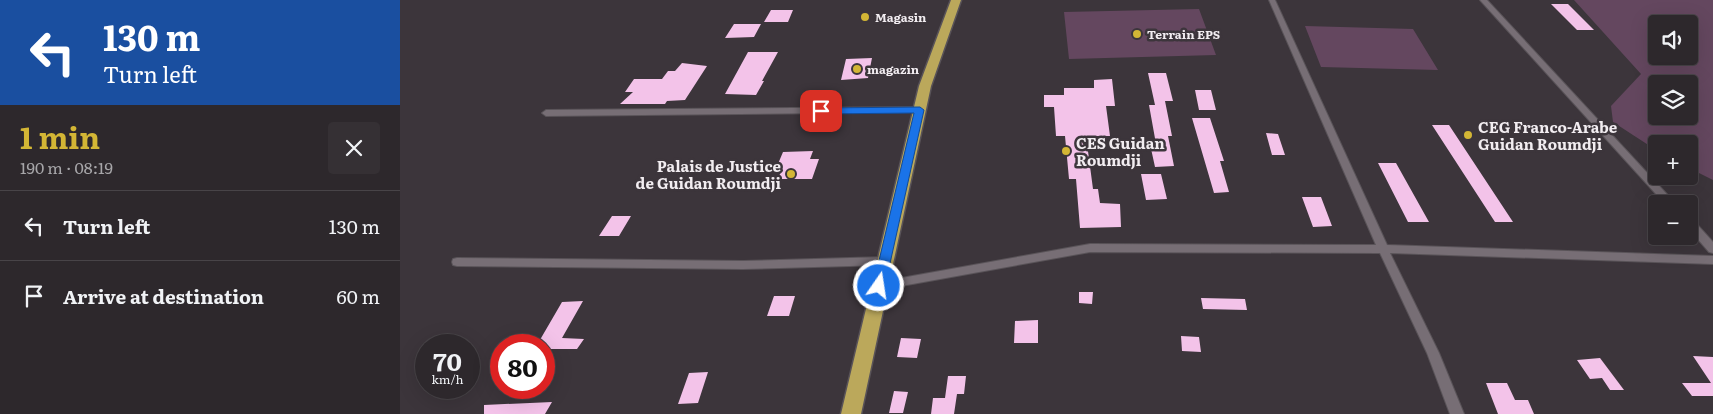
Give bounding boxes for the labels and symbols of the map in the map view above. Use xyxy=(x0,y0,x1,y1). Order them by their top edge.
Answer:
place label: Magasin xyxy=(875,8,927,26)
marker: Magasin xyxy=(859,11,871,23)
place label: Terrain EPS xyxy=(1147,25,1220,43)
marker: Terrain EPS xyxy=(1131,28,1143,40)
place label: magazin xyxy=(867,60,920,78)
marker: magazin xyxy=(851,63,863,75)
pin xyxy=(800,90,842,132)
place label: CEG Franco-Arabe Guidan Roumdji xyxy=(1478,115,1618,155)
marker: CEG Franco-Arabe Guidan Roumdji xyxy=(1462,129,1474,141)
place label: CES Guidan Roumdji xyxy=(1076,131,1165,171)
marker: CES Guidan Roumdji xyxy=(1060,145,1072,157)
place label: Palais de Justice de Guidan Roumdji xyxy=(636,154,782,194)
marker: Palais de Justice de Guidan Roumdji xyxy=(785,168,797,180)
position arrow xyxy=(852,259,904,311)
speed limit sign: 80 xyxy=(490,334,555,399)

